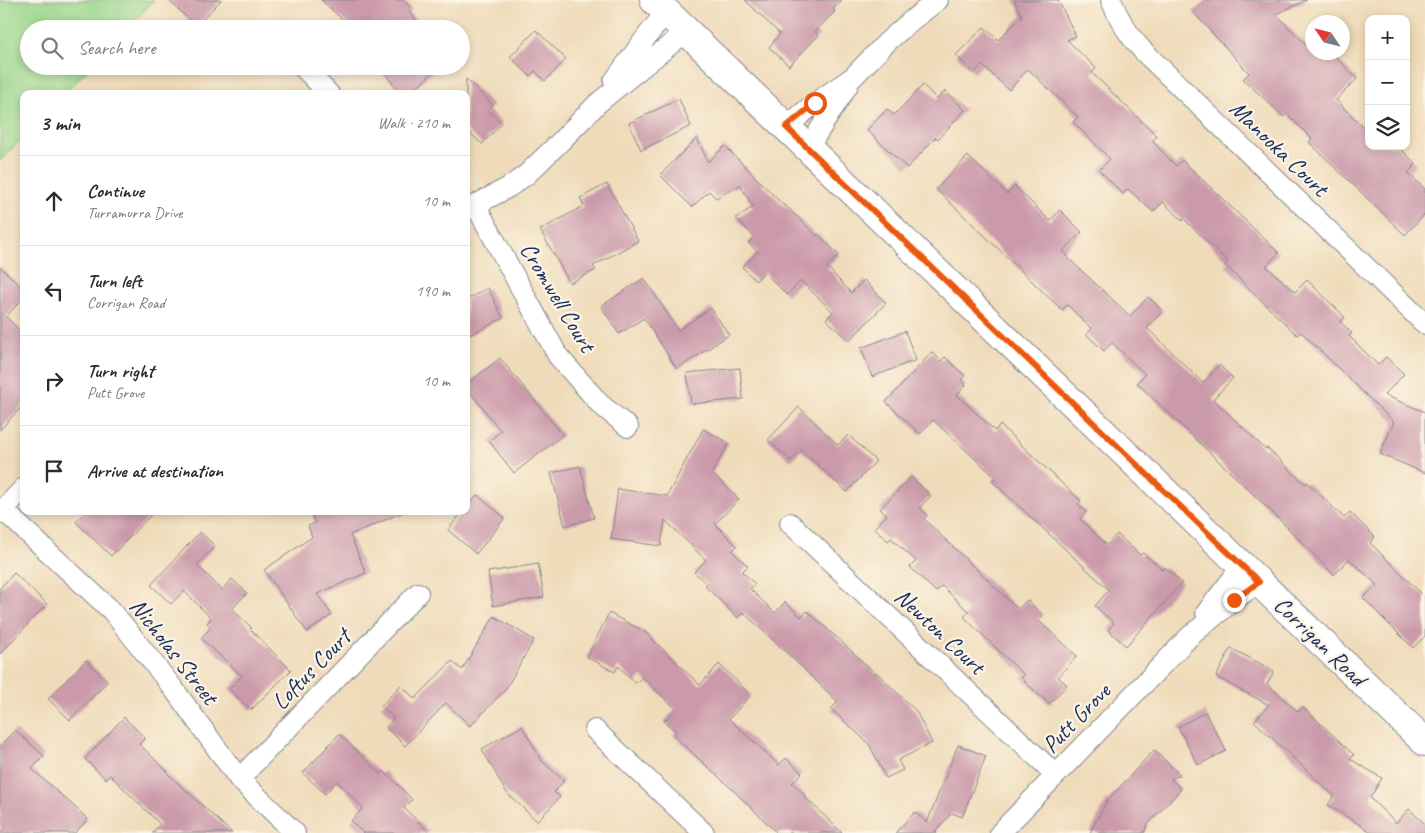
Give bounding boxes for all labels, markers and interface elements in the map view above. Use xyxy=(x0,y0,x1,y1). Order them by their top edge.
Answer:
north arrow xyxy=(1305,15,1350,60)
map controls xyxy=(1365,15,1410,150)
button: + xyxy=(1365,15,1410,60)
search box xyxy=(20,20,470,75)
icon: search xyxy=(38,34,66,62)
text: Search here xyxy=(78,36,155,60)
button: − xyxy=(1365,60,1410,105)
route start xyxy=(804,92,827,115)
street label: Manooka Court xyxy=(1223,94,1336,204)
button: layers xyxy=(1365,105,1410,150)
text: 3 min xyxy=(40,110,80,136)
text: Walk · 210 m xyxy=(378,113,450,133)
text: Continue xyxy=(87,179,144,203)
icon: ahead xyxy=(40,187,68,215)
text: 10 m xyxy=(423,191,450,211)
text: Turramurra Drive xyxy=(87,203,183,223)
street label: Cromwell Court xyxy=(514,237,603,359)
text: Turn left xyxy=(87,269,142,293)
icon: left xyxy=(40,277,68,305)
text: 190 m xyxy=(416,281,450,301)
text: Corrigan Road xyxy=(87,293,165,313)
text: Turn right xyxy=(87,359,154,383)
icon: right xyxy=(40,367,68,395)
text: 10 m xyxy=(423,371,450,391)
text: Putt Grove xyxy=(87,383,144,403)
icon: arrive xyxy=(40,457,68,485)
text: Arrive at destination xyxy=(87,459,223,483)
street label: Newton Court xyxy=(888,581,993,682)
route end xyxy=(1223,589,1246,612)
street label: Corrigan Road xyxy=(1268,590,1375,695)
street label: Nicholas Street xyxy=(123,592,226,712)
street label: Loftus Court xyxy=(265,620,359,716)
street label: Putt Grove xyxy=(1035,675,1118,759)

